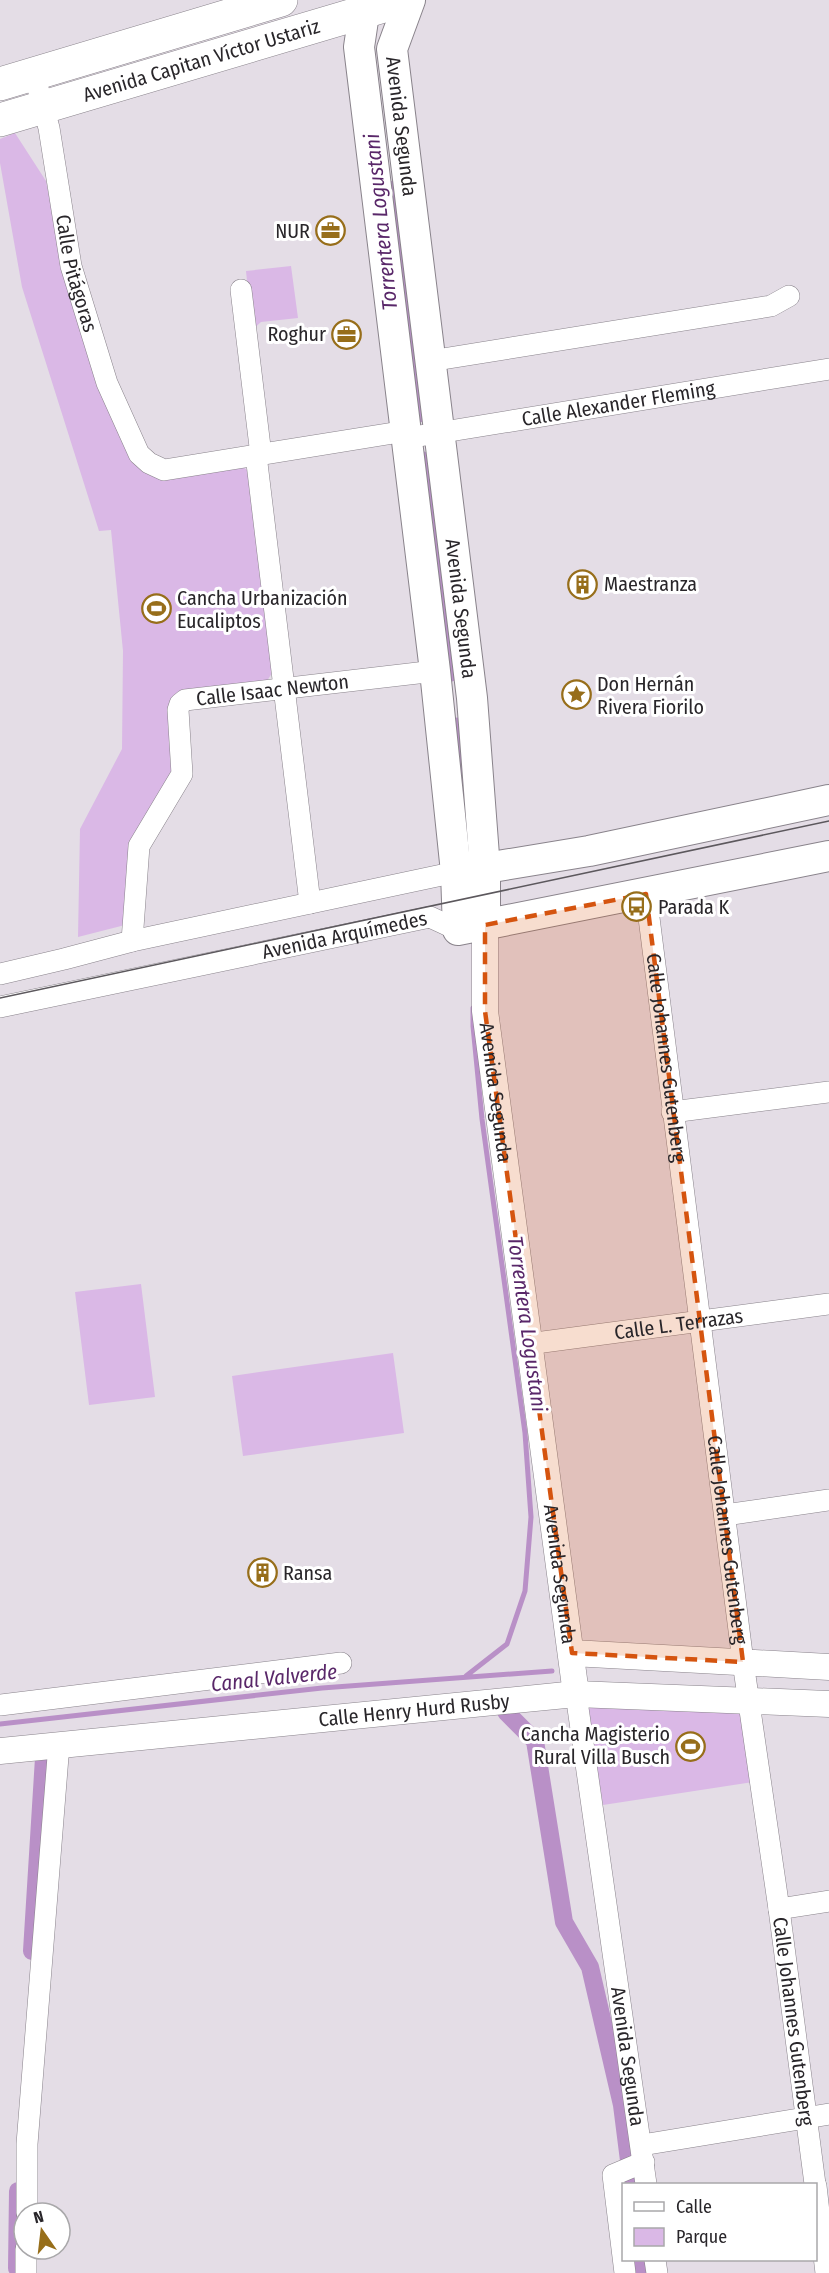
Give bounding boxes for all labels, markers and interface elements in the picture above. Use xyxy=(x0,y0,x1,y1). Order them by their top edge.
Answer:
street label: Avenida Capitan Víctor Ustariz xyxy=(80,14,323,107)
street label: Avenida Segunda xyxy=(381,55,422,197)
water label: Torrentera Logustani xyxy=(359,132,403,312)
street label: Calle Pitágoras xyxy=(51,213,103,335)
office icon: NUR xyxy=(315,215,347,247)
place label: NUR xyxy=(275,219,310,243)
office icon: Roghur xyxy=(331,318,363,350)
place label: Roghur xyxy=(268,322,326,346)
street label: Calle Alexander Fleming xyxy=(520,376,717,431)
street label: Avenida Segunda xyxy=(440,537,481,680)
building icon: Maestranza xyxy=(567,568,599,600)
place label: Maestranza xyxy=(604,572,697,596)
place label: Cancha Urbanización Eucaliptos xyxy=(177,586,348,633)
sports icon: Cancha Urbanización Eucaliptos xyxy=(140,593,172,625)
street label: Calle Isaac Newton xyxy=(195,669,350,711)
place label: Don Hernán Rivera Fiorilo xyxy=(597,672,704,719)
place icon: Don Hernán Rivera Fiorilo xyxy=(560,679,592,711)
bus stop icon: Parada K xyxy=(621,891,653,923)
place label: Parada K xyxy=(658,895,730,919)
street label: Avenida Arquímedes xyxy=(260,906,429,964)
street label: Calle Johannes Gutenberg xyxy=(642,952,692,1164)
street label: Avenida Segunda xyxy=(475,1021,517,1164)
water label: Torrentera Logustani xyxy=(502,1234,552,1414)
street label: Calle L. Terrazas xyxy=(613,1304,744,1344)
street label: Calle Johannes Gutenberg xyxy=(702,1434,753,1646)
street label: Avenida Segunda xyxy=(539,1503,581,1645)
building icon: Ransa xyxy=(246,1557,278,1589)
place label: Ransa xyxy=(283,1561,332,1585)
water label: Canal Valverde xyxy=(210,1658,338,1698)
street label: Calle Henry Hurd Rusby xyxy=(317,1689,511,1731)
place label: Cancha Magisterio Rural Villa Busch xyxy=(521,1722,670,1769)
sports icon: Cancha Magisterio Rural Villa Busch xyxy=(675,1730,707,1762)
street label: Calle Johannes Gutenberg xyxy=(768,1915,819,2128)
street label: Avenida Segunda xyxy=(606,1985,650,2128)
legend xyxy=(622,2183,817,2261)
text: Calle xyxy=(676,2196,712,2218)
north arrow xyxy=(12,2201,72,2261)
text: N xyxy=(32,2207,45,2227)
text: Parque xyxy=(676,2226,727,2248)

